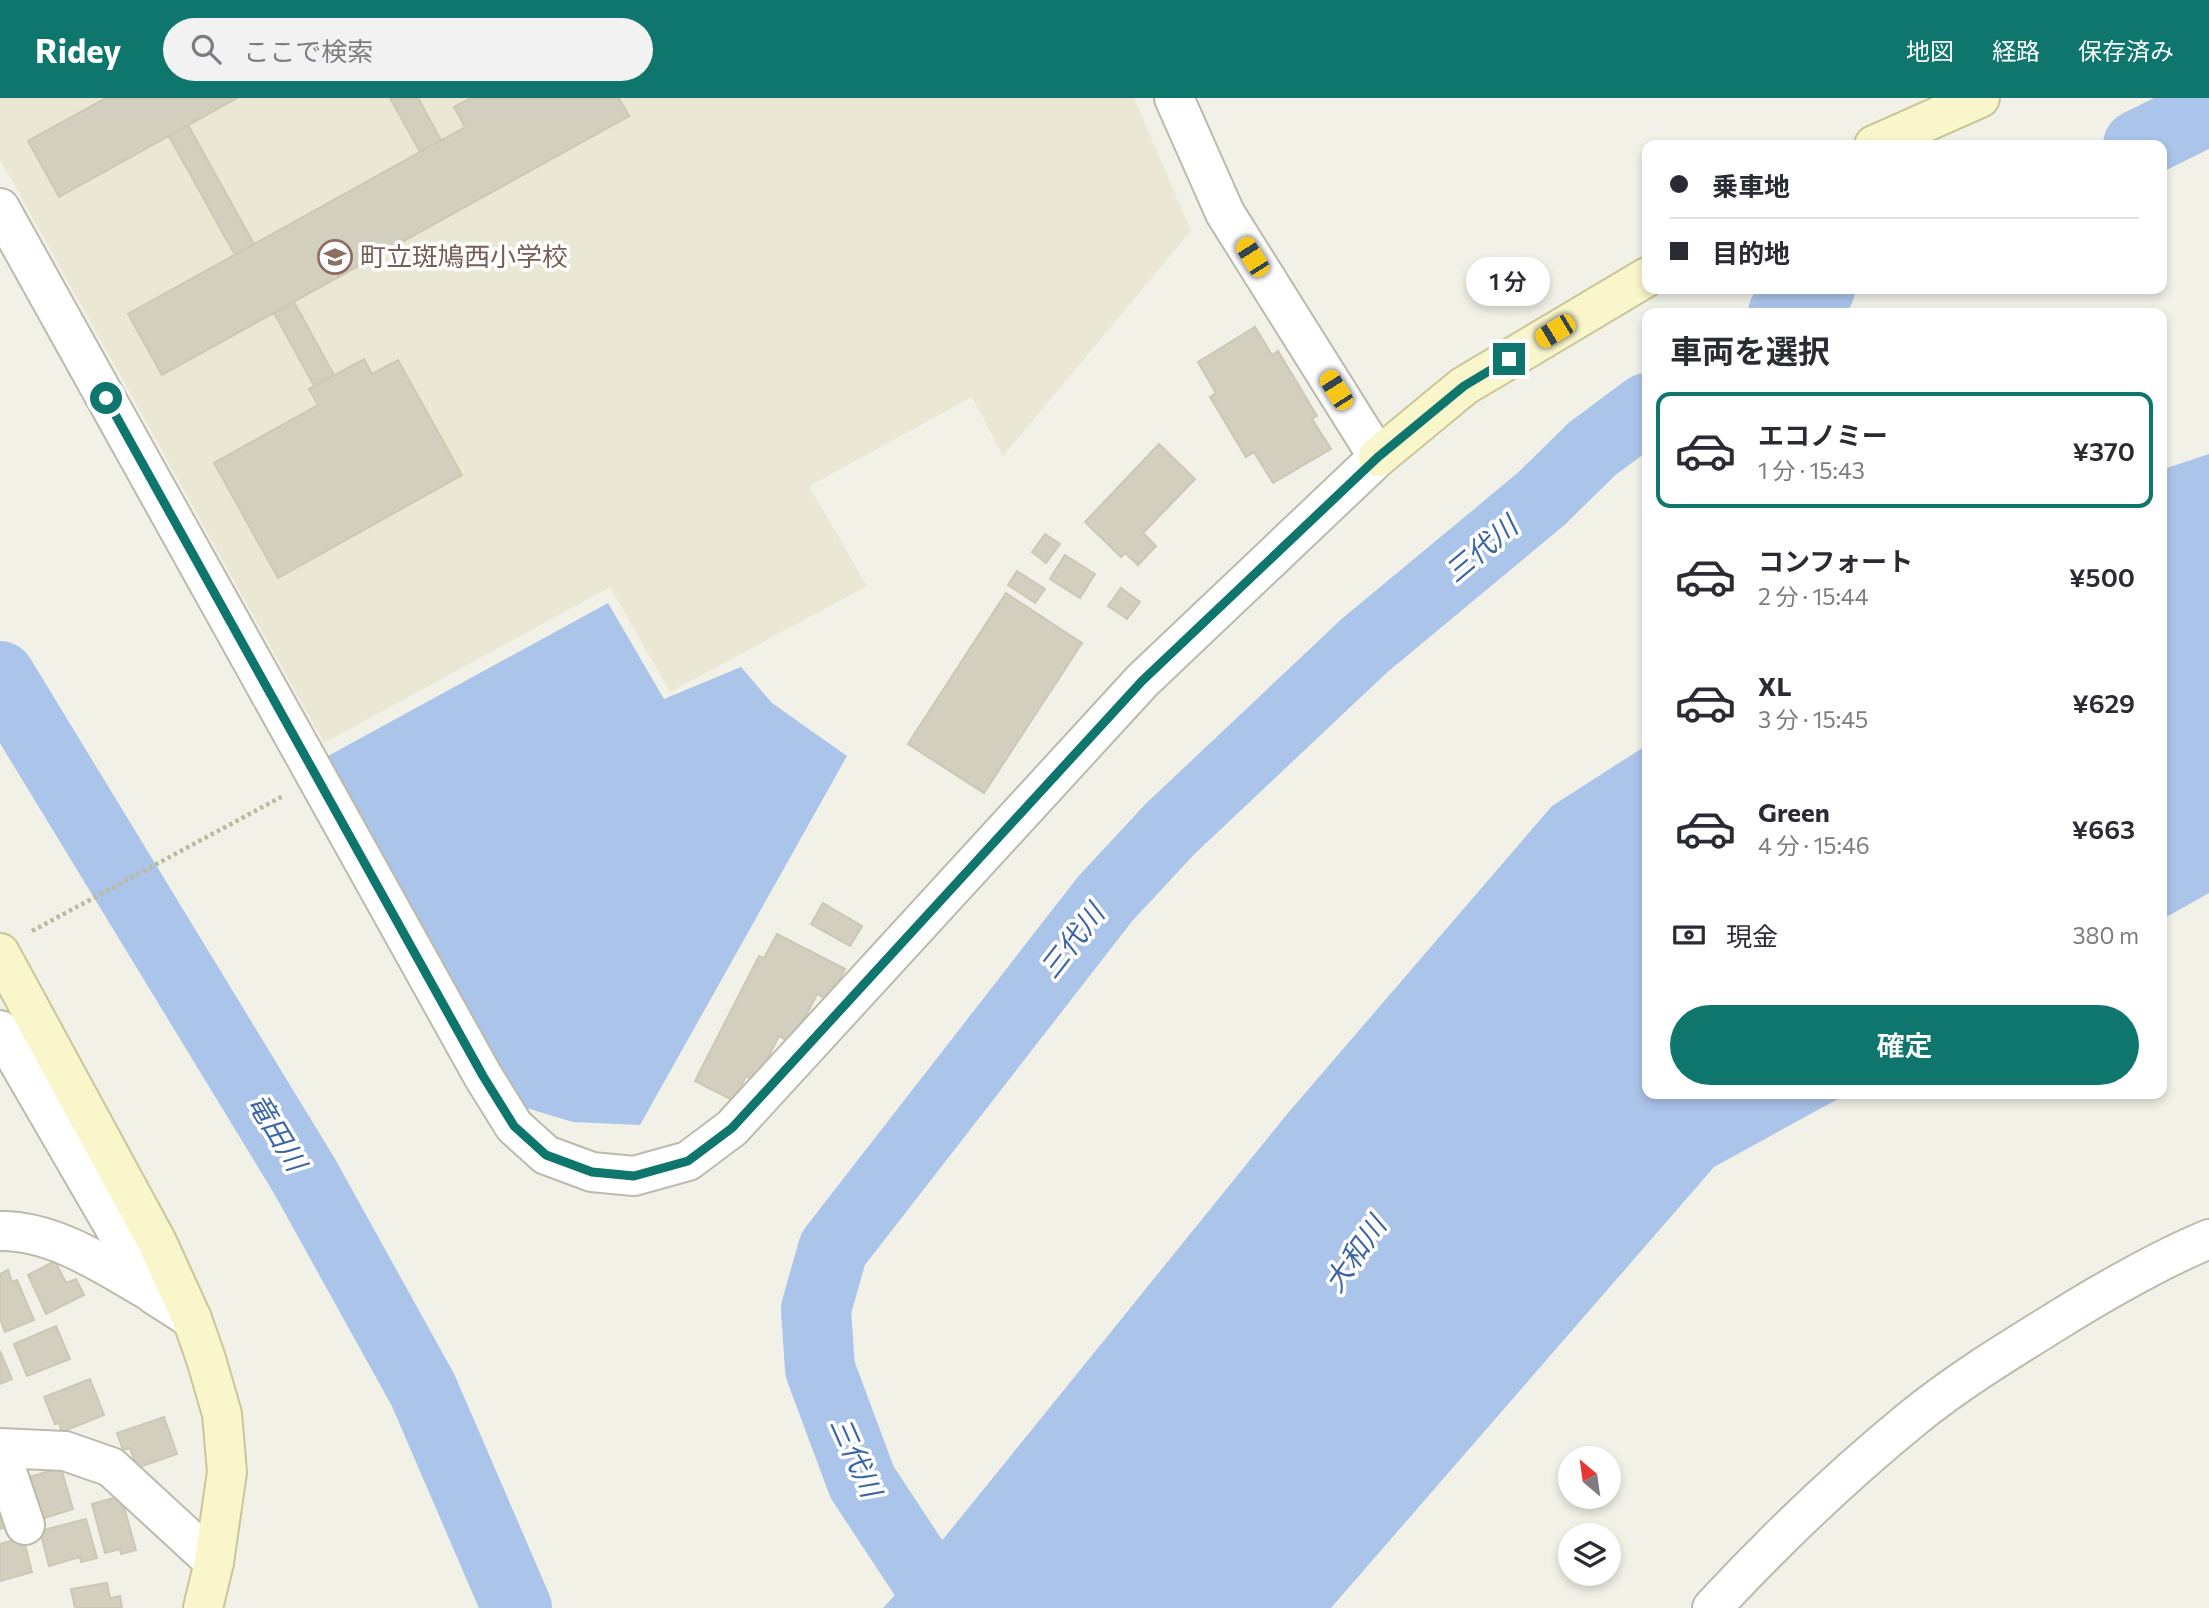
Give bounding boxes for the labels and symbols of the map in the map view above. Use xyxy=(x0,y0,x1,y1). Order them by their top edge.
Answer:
car xyxy=(1232,234,1273,280)
school or university icon: 町立斑鳩西小学校 xyxy=(316,238,354,276)
place label: 町立斑鳩西小学校 xyxy=(360,240,568,271)
callout: 1 分 xyxy=(1467,258,1551,306)
car xyxy=(1532,311,1579,351)
route end xyxy=(1493,343,1525,375)
car xyxy=(1316,367,1357,413)
route start xyxy=(90,382,122,414)
water label: 三代川 xyxy=(1437,506,1526,588)
water label: 三代川 xyxy=(1032,894,1112,984)
water label: 竜田川 xyxy=(242,1087,316,1179)
water label: 大和川 xyxy=(1316,1207,1394,1298)
water label: 三代川 xyxy=(824,1411,891,1505)
north arrow xyxy=(1558,1446,1620,1508)

